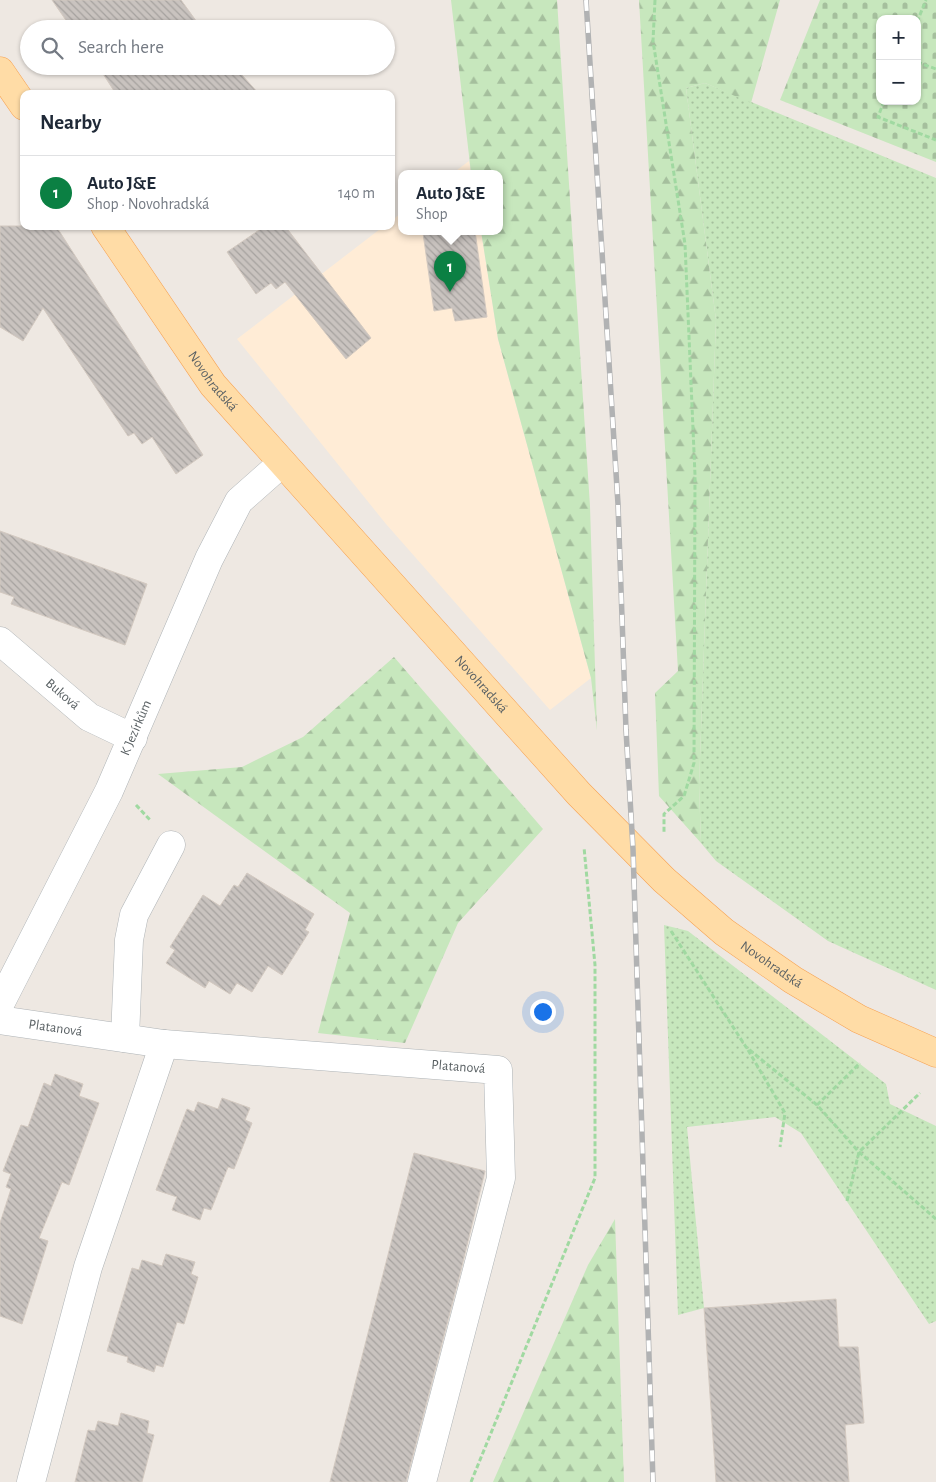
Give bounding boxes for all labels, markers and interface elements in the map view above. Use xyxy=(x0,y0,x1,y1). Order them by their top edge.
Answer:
map controls xyxy=(876,15,921,105)
button: + xyxy=(876,15,921,60)
search box xyxy=(20,20,395,75)
icon: search xyxy=(38,34,66,62)
text: Search here xyxy=(78,38,164,57)
button: − xyxy=(876,60,921,105)
text: Nearby xyxy=(40,112,101,133)
popup xyxy=(398,170,503,235)
text: Auto J&E xyxy=(87,174,156,193)
text: Auto J&E xyxy=(416,184,485,203)
text: 1 xyxy=(53,185,59,201)
text: 140 m xyxy=(338,185,375,201)
text: Shop · Novohradská xyxy=(87,196,209,212)
text: Shop xyxy=(416,206,448,222)
pin: 1 xyxy=(434,251,466,292)
street label: Novohradská xyxy=(185,349,240,414)
street label: Novohradská xyxy=(452,653,510,716)
street label: Buková xyxy=(43,676,82,713)
street label: K Jezírkům xyxy=(118,698,154,758)
street label: Novohradská xyxy=(738,939,805,991)
your location xyxy=(530,999,556,1025)
street label: Platanová xyxy=(28,1017,84,1039)
street label: Platanová xyxy=(431,1058,486,1076)

